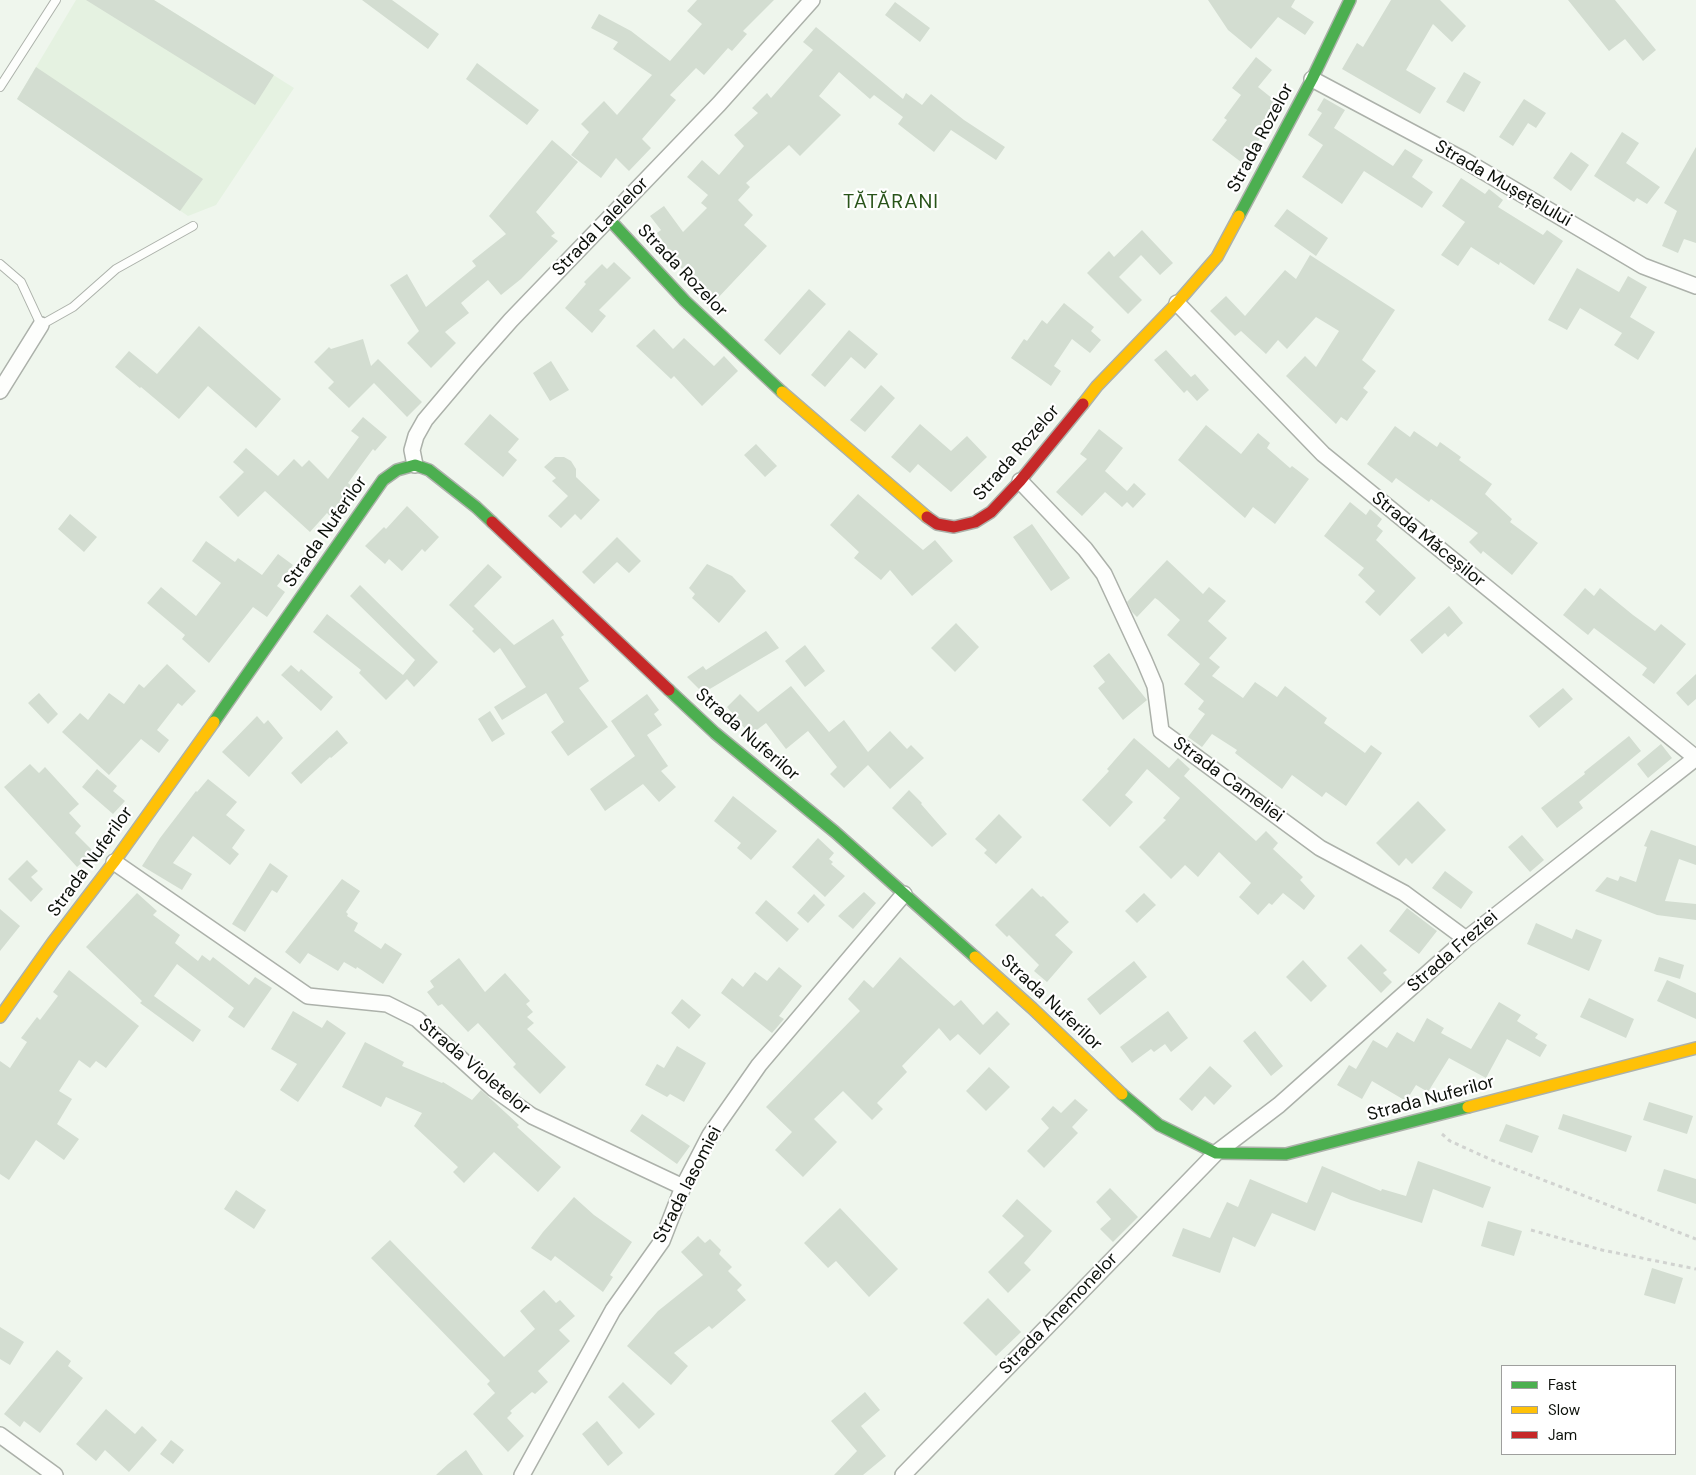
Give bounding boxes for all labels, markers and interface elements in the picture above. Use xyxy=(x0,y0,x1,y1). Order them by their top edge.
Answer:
street label: Strada Rozelor xyxy=(1223,80,1299,196)
street label: Strada Mușețelului xyxy=(1431,136,1575,232)
street label: Strada Lalelelor xyxy=(548,173,654,281)
district label: TĂTĂRANI xyxy=(842,191,940,215)
street label: Strada Rozelor xyxy=(632,220,732,322)
street label: Strada Rozelor xyxy=(969,400,1065,506)
street label: Strada Nuferilor xyxy=(280,472,372,592)
street label: Strada Măceșilor xyxy=(1367,488,1489,592)
street label: Strada Nuferilor xyxy=(691,684,803,786)
street label: Strada Cameliei xyxy=(1168,733,1288,827)
street label: Strada Nuferilor xyxy=(44,803,138,921)
street label: Strada Freziei xyxy=(1403,907,1503,997)
street label: Strada Nuferilor xyxy=(996,950,1106,1056)
street label: Strada Violetelor xyxy=(414,1014,534,1120)
street label: Strada Nuferilor xyxy=(1365,1072,1497,1126)
street label: Strada Iasomiei xyxy=(649,1123,727,1247)
street label: Strada Anemonelor xyxy=(995,1249,1123,1379)
legend xyxy=(1501,1365,1676,1455)
text: Fast xyxy=(1548,1375,1577,1395)
text: Slow xyxy=(1548,1400,1580,1420)
text: Jam xyxy=(1548,1425,1577,1445)

